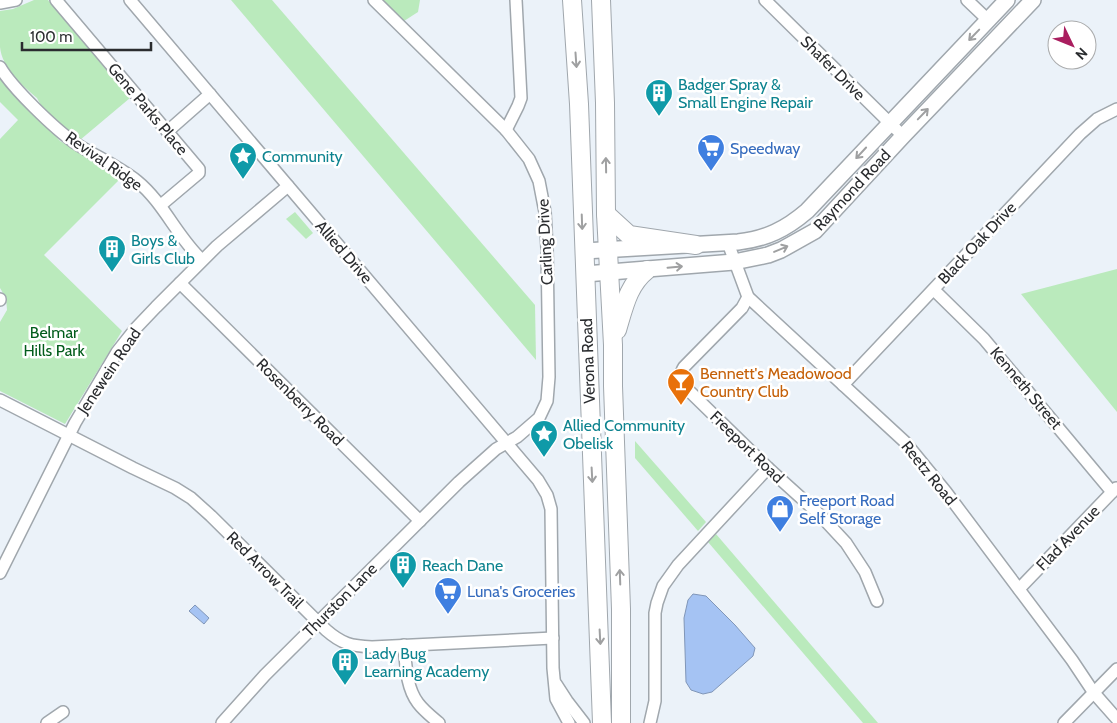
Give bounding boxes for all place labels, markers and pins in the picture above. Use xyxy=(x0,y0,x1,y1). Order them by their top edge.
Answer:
place label: Badger Spray & Small Engine Repair xyxy=(678,75,814,112)
building icon: Badger Spray & Small Engine Repair xyxy=(644,78,674,117)
supermarket icon: Speedway xyxy=(696,133,726,172)
place label: Speedway xyxy=(730,139,800,158)
place icon: Community xyxy=(228,141,258,180)
place label: Community xyxy=(262,147,343,166)
place label: Boys & Girls Club xyxy=(131,231,195,268)
building icon: Boys & Girls Club xyxy=(97,234,127,273)
place label: Bennett's Meadowood Country Club xyxy=(700,364,852,401)
bar icon: Bennett's Meadowood Country Club xyxy=(666,367,696,406)
place label: Allied Community Obelisk xyxy=(563,416,685,453)
place icon: Allied Community Obelisk xyxy=(529,419,559,458)
place label: Freeport Road Self Storage xyxy=(799,491,894,528)
shop icon: Freeport Road Self Storage xyxy=(765,494,795,533)
building icon: Reach Dane xyxy=(388,550,418,589)
place label: Reach Dane xyxy=(422,556,503,575)
supermarket icon: Luna's Groceries xyxy=(433,576,463,615)
place label: Luna's Groceries xyxy=(467,582,576,601)
place label: Lady Bug Learning Academy xyxy=(364,644,489,681)
building icon: Lady Bug Learning Academy xyxy=(330,647,360,686)

